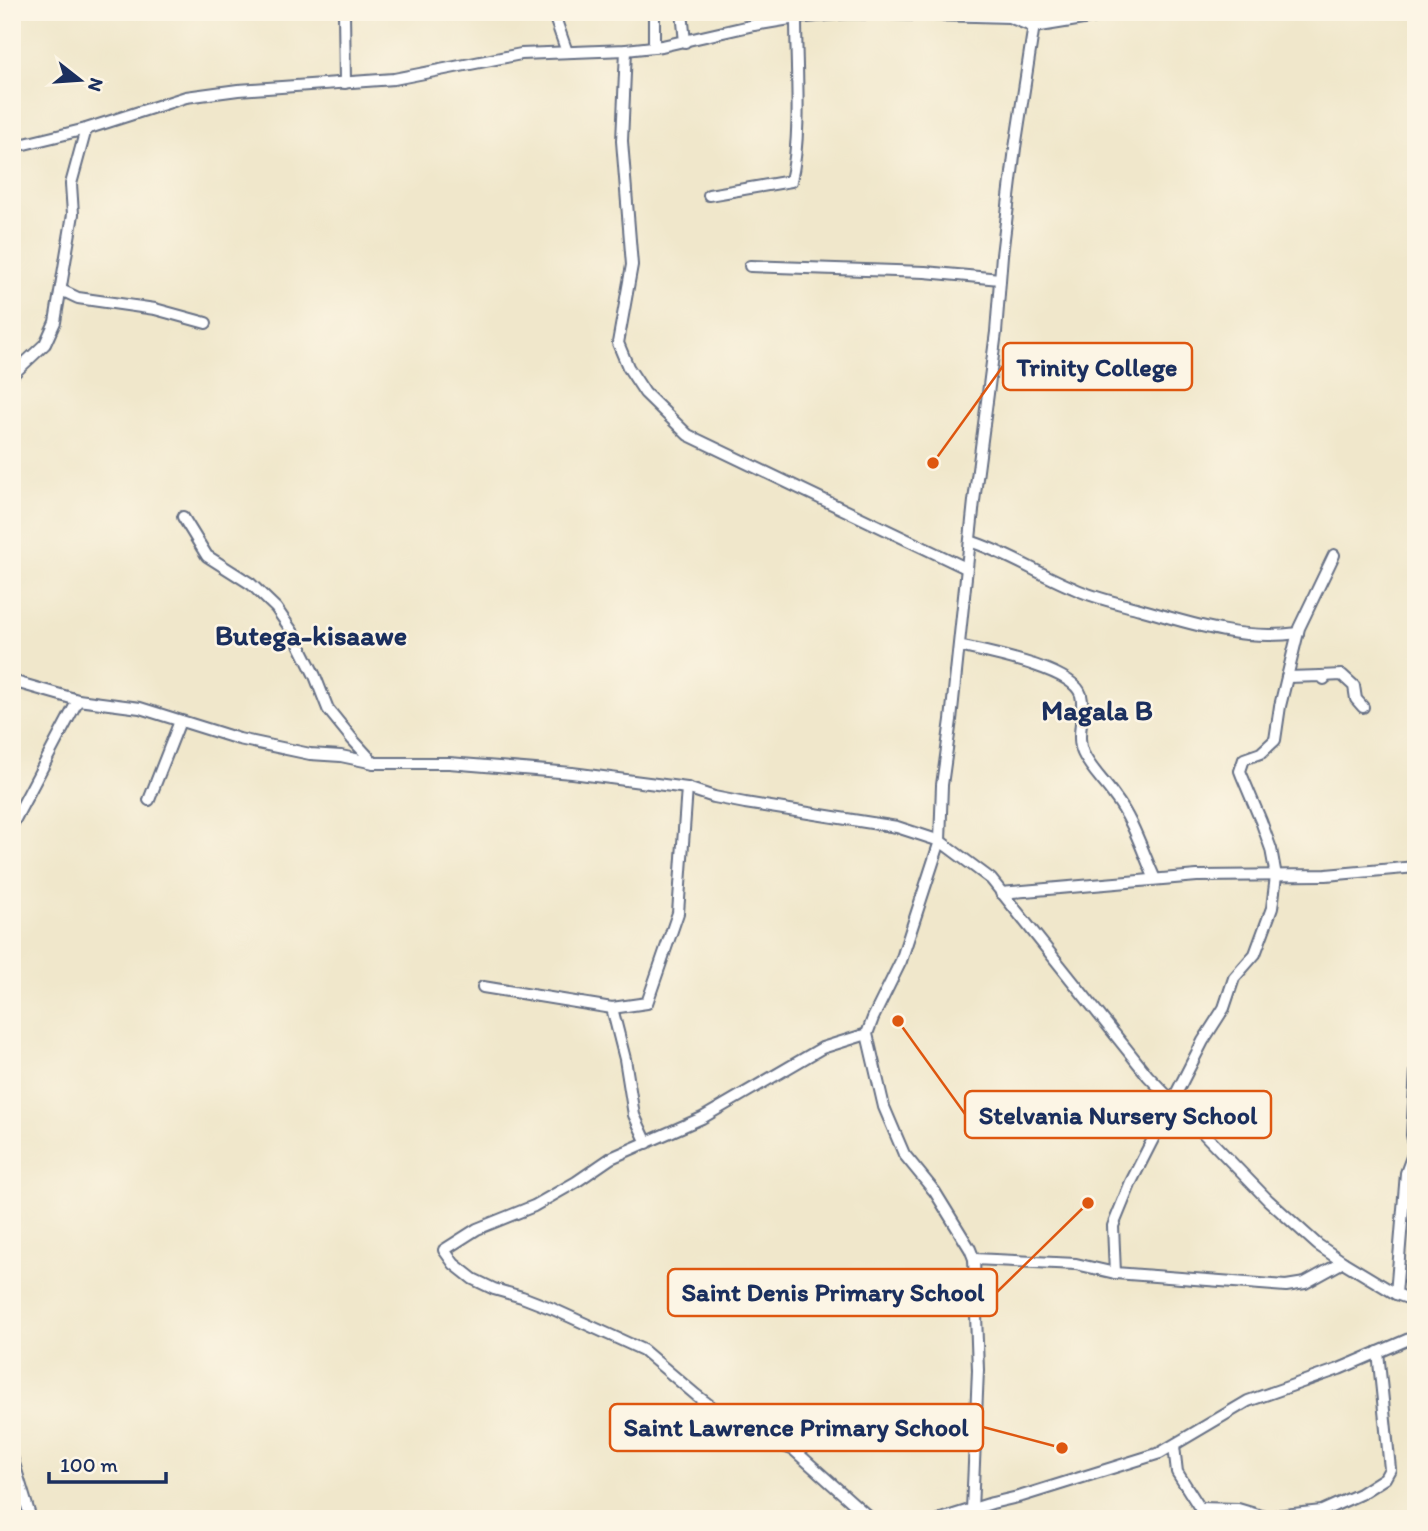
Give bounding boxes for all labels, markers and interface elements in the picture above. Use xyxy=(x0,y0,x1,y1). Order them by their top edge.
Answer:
north arrow xyxy=(46,46,116,116)
text: N xyxy=(83,75,109,94)
callout: Trinity College xyxy=(1003,343,1192,390)
text: Trinity College xyxy=(1016,351,1177,383)
district label: Butega-kisaawe xyxy=(215,618,407,652)
district label: Magala B xyxy=(1041,693,1153,727)
callout: Stelvania Nursery School xyxy=(965,1091,1271,1138)
text: Stelvania Nursery School xyxy=(979,1099,1258,1131)
callout: Saint Denis Primary School xyxy=(668,1269,997,1316)
text: Saint Denis Primary School xyxy=(682,1276,985,1308)
callout: Saint Lawrence Primary School xyxy=(610,1404,983,1451)
text: Saint Lawrence Primary School xyxy=(623,1411,969,1443)
scale bar xyxy=(49,1440,166,1484)
text: 100 m xyxy=(60,1452,118,1477)

